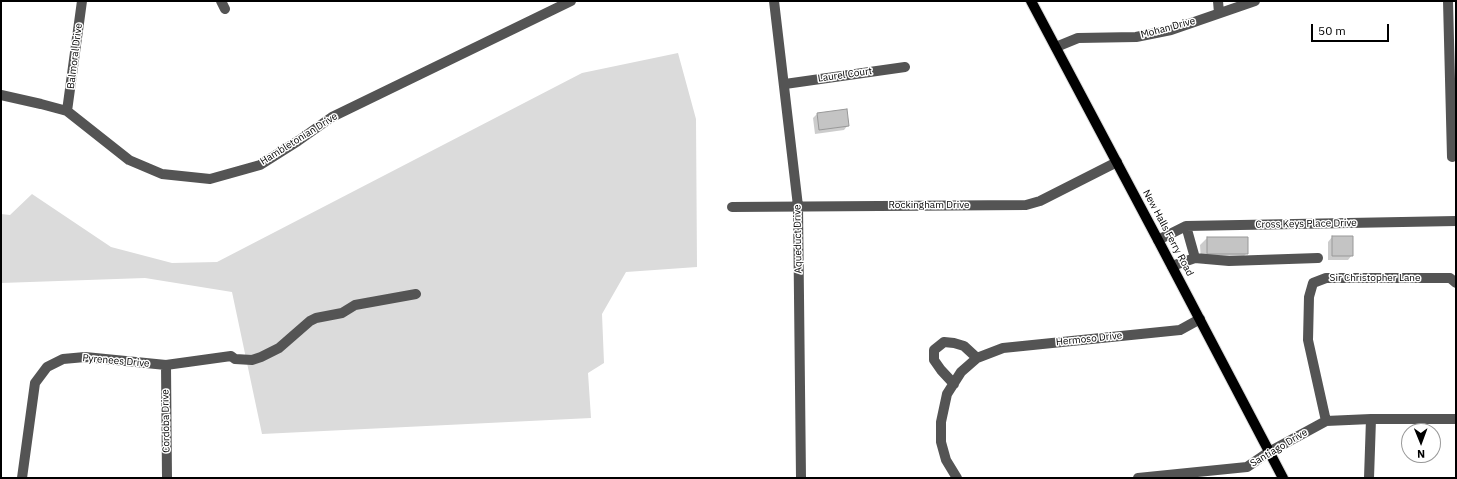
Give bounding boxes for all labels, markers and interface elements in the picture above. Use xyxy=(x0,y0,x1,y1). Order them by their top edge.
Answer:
street label: Mohan Drive xyxy=(1139,15,1197,41)
scale bar xyxy=(1313,16,1391,42)
street label: Balmoral Drive xyxy=(65,22,85,90)
text: 50 m xyxy=(1318,23,1346,38)
street label: Laurel Court xyxy=(817,65,873,85)
street label: Hambletonian Drive xyxy=(258,110,340,168)
street label: New Halls Ferry Road xyxy=(1140,188,1196,278)
street label: Rockingham Drive xyxy=(889,199,969,211)
street label: Aqueduct Drive xyxy=(791,204,805,274)
street label: Cross Keys Place Drive xyxy=(1255,217,1357,231)
street label: Sir Christopher Lane xyxy=(1330,272,1420,284)
street label: Hermoso Drive xyxy=(1055,330,1123,348)
street label: Pyrenees Drive xyxy=(82,352,150,370)
street label: Cordoba Drive xyxy=(159,389,173,453)
north arrow xyxy=(1401,423,1441,463)
street label: Santiago Drive xyxy=(1248,426,1310,470)
text: N xyxy=(1417,447,1425,461)

